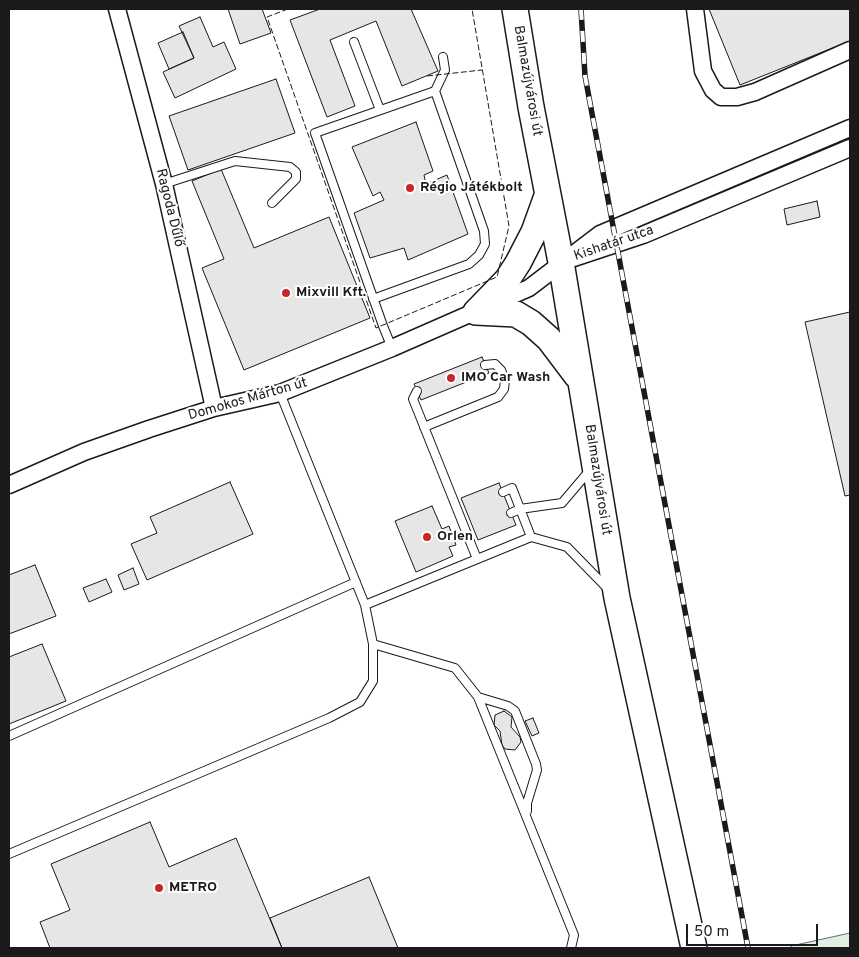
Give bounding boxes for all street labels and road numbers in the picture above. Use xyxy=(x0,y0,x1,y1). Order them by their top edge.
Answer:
street label: Balmazújvárosi út xyxy=(509,24,545,138)
street label: Ragoda Dűlő xyxy=(151,167,187,249)
street label: Kishatár utca xyxy=(572,223,656,265)
street label: Domokos Márton út xyxy=(187,375,309,425)
street label: Balmazújvárosi út xyxy=(580,423,614,537)

